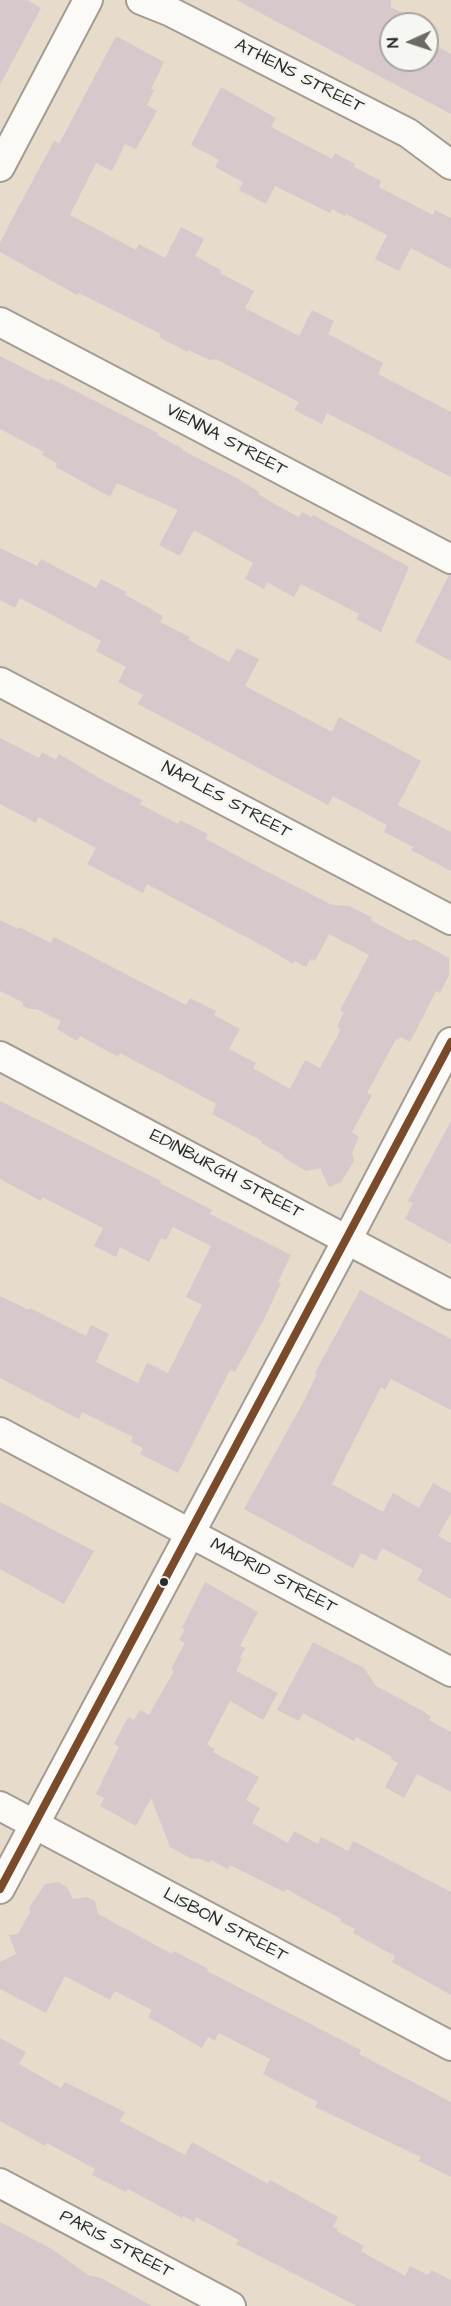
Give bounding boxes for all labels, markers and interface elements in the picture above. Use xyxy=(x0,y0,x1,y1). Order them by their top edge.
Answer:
north arrow xyxy=(379,12,439,72)
street label: ATHENS STREET xyxy=(231,35,367,119)
text: N xyxy=(382,37,404,48)
street label: VIENNA STREET xyxy=(162,400,290,482)
street label: NAPLES STREET xyxy=(157,758,295,844)
street label: EDINBURGH STREET xyxy=(146,1125,306,1225)
street label: MADRID STREET xyxy=(206,1534,340,1620)
unlabelled marker xyxy=(158,1576,170,1588)
street label: LISBON STREET xyxy=(159,1884,291,1968)
street label: PARIS STREET xyxy=(56,2206,176,2284)

